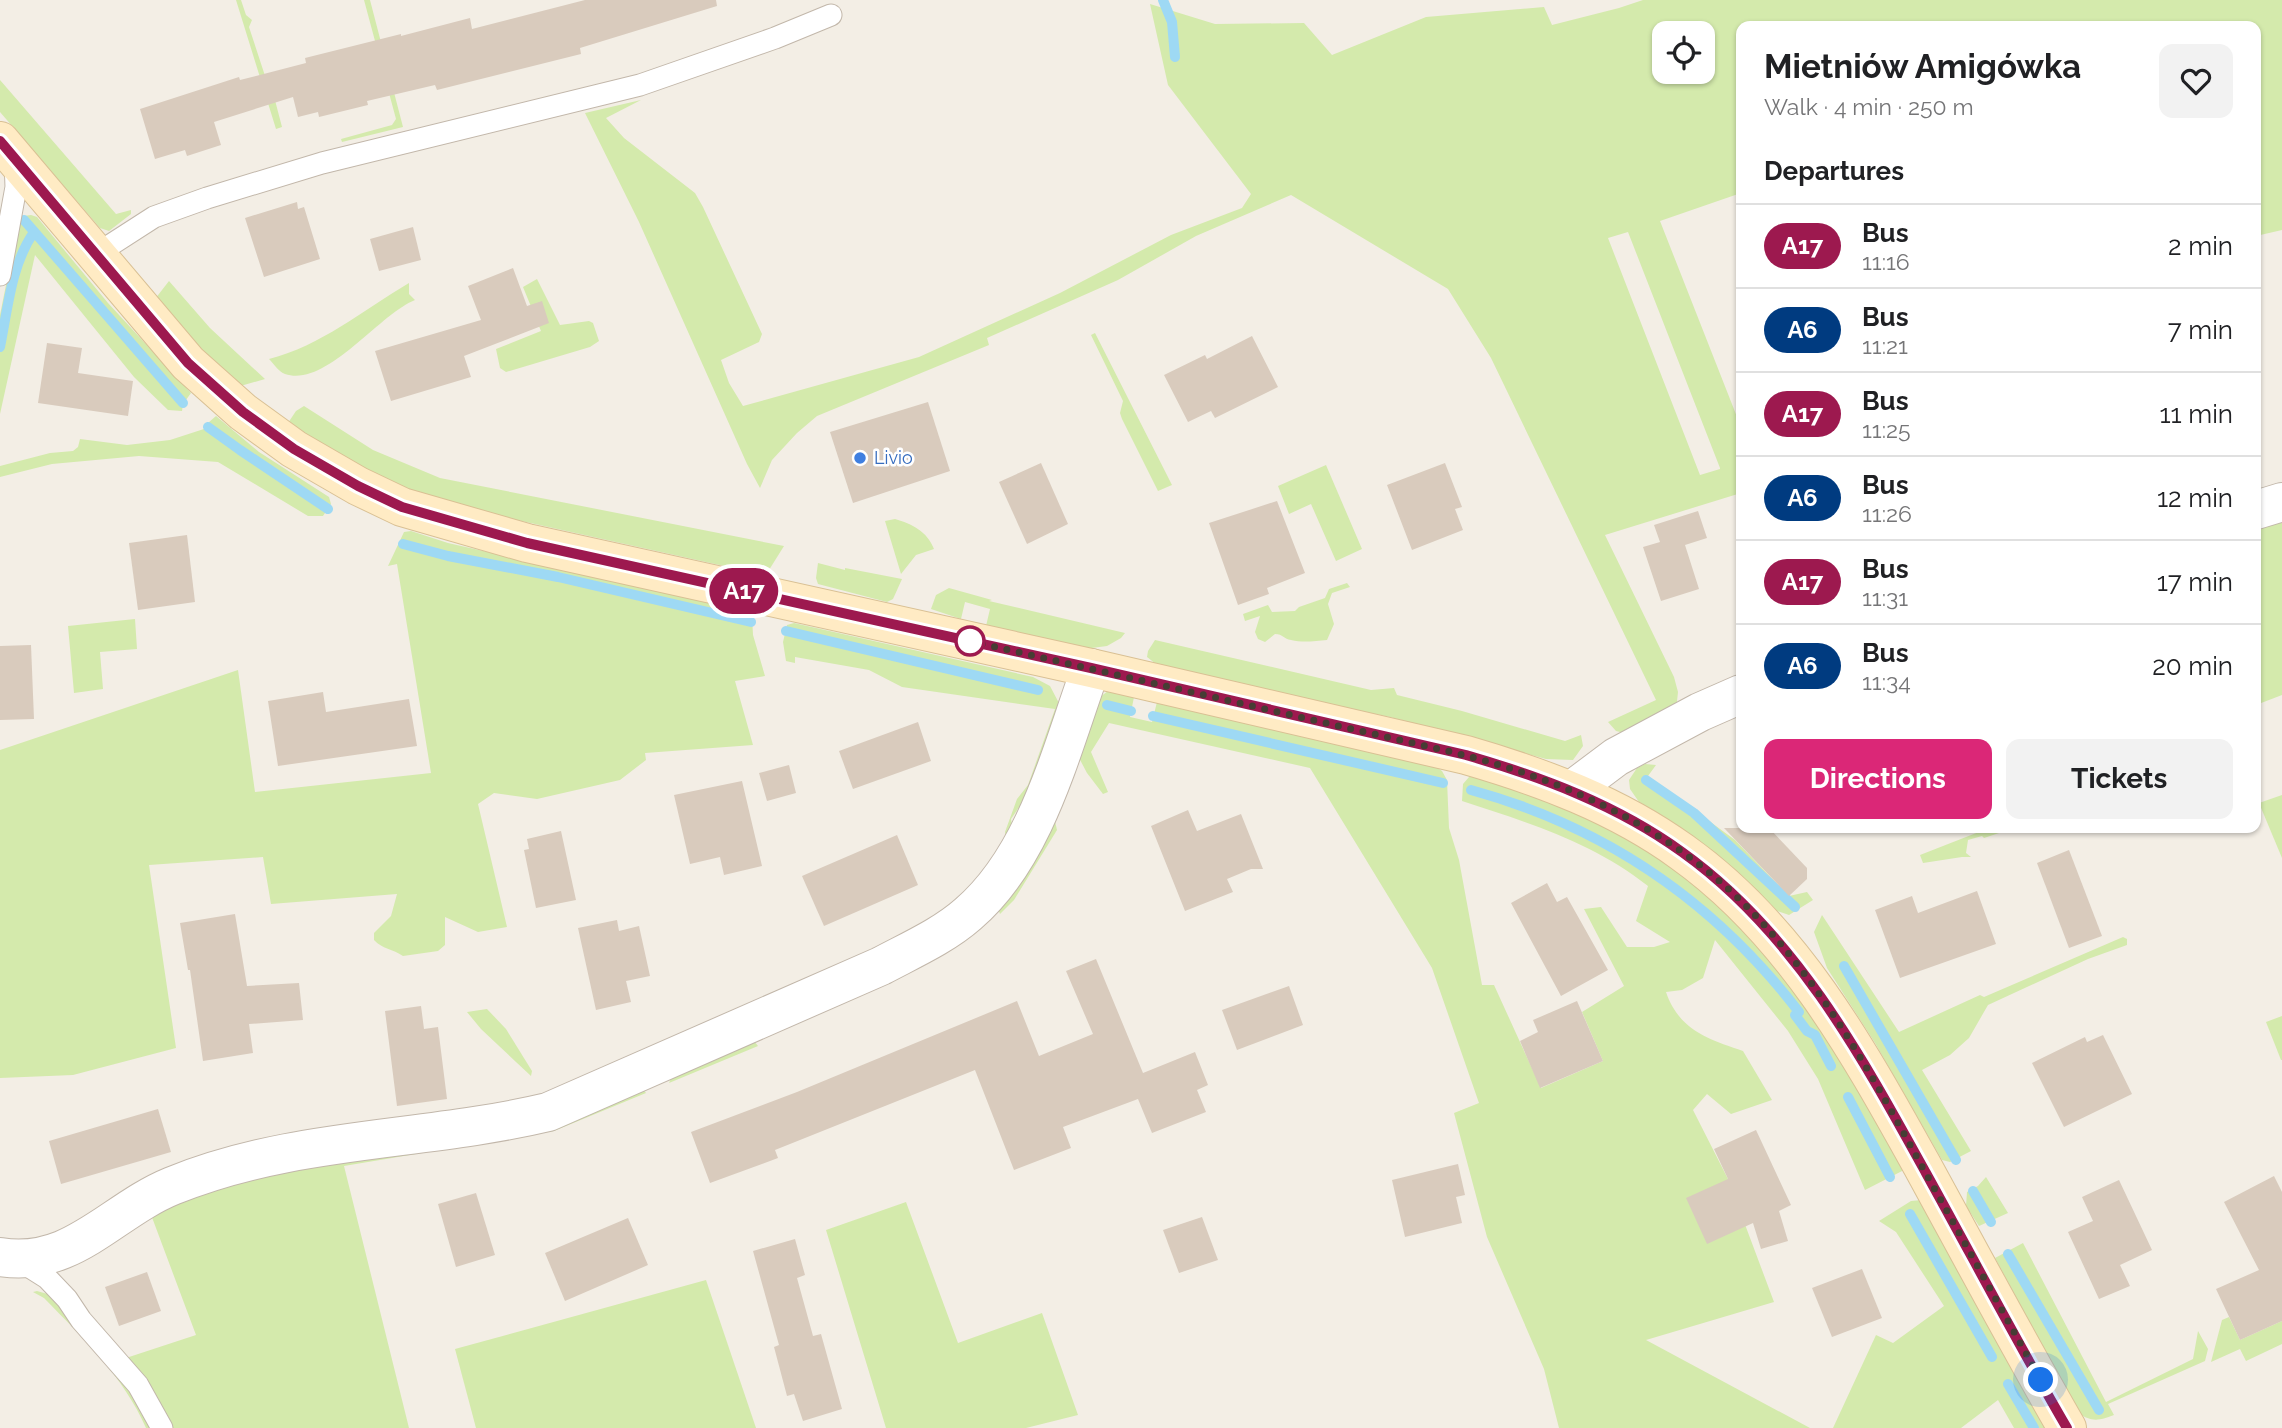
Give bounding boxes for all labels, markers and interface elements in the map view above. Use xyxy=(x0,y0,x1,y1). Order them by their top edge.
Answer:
map controls xyxy=(1652,21,1715,84)
button: locate xyxy=(1652,21,1715,84)
button: heart xyxy=(2159,44,2233,118)
text: Mietniów Amigówka xyxy=(1764,47,2081,86)
text: Walk · 4 min · 250 m xyxy=(1764,93,1974,120)
text: Departures xyxy=(1764,156,1904,186)
text: Bus xyxy=(1862,218,1909,248)
text: A17 xyxy=(1782,231,1823,260)
text: 2 min xyxy=(2168,231,2233,261)
text: 11:16 xyxy=(1862,248,1910,275)
text: Bus xyxy=(1862,302,1909,332)
text: A6 xyxy=(1787,315,1818,344)
text: 7 min xyxy=(2168,315,2233,345)
text: 11:21 xyxy=(1862,332,1908,359)
text: Bus xyxy=(1862,386,1909,416)
text: A17 xyxy=(1782,399,1823,428)
text: 11 min xyxy=(2159,399,2233,429)
text: 11:25 xyxy=(1862,416,1911,443)
place label: Livio xyxy=(874,447,913,468)
marker: Livio xyxy=(852,450,868,466)
text: Bus xyxy=(1862,470,1909,500)
text: A6 xyxy=(1787,483,1818,512)
text: 12 min xyxy=(2157,483,2233,513)
text: 11:26 xyxy=(1862,500,1912,527)
text: Bus xyxy=(1862,554,1909,584)
text: A17 xyxy=(1782,567,1823,596)
text: 17 min xyxy=(2157,567,2233,597)
line badge: A17 xyxy=(704,568,784,614)
text: A17 xyxy=(723,576,765,605)
text: 11:31 xyxy=(1862,584,1908,611)
unlabelled marker xyxy=(955,626,985,656)
text: Bus xyxy=(1862,638,1909,668)
text: A6 xyxy=(1787,651,1818,680)
text: 20 min xyxy=(2152,651,2233,681)
text: 11:34 xyxy=(1862,668,1911,695)
button: Directions xyxy=(1764,739,1992,819)
button: Tickets xyxy=(2006,739,2233,819)
your location xyxy=(2023,1362,2058,1397)

